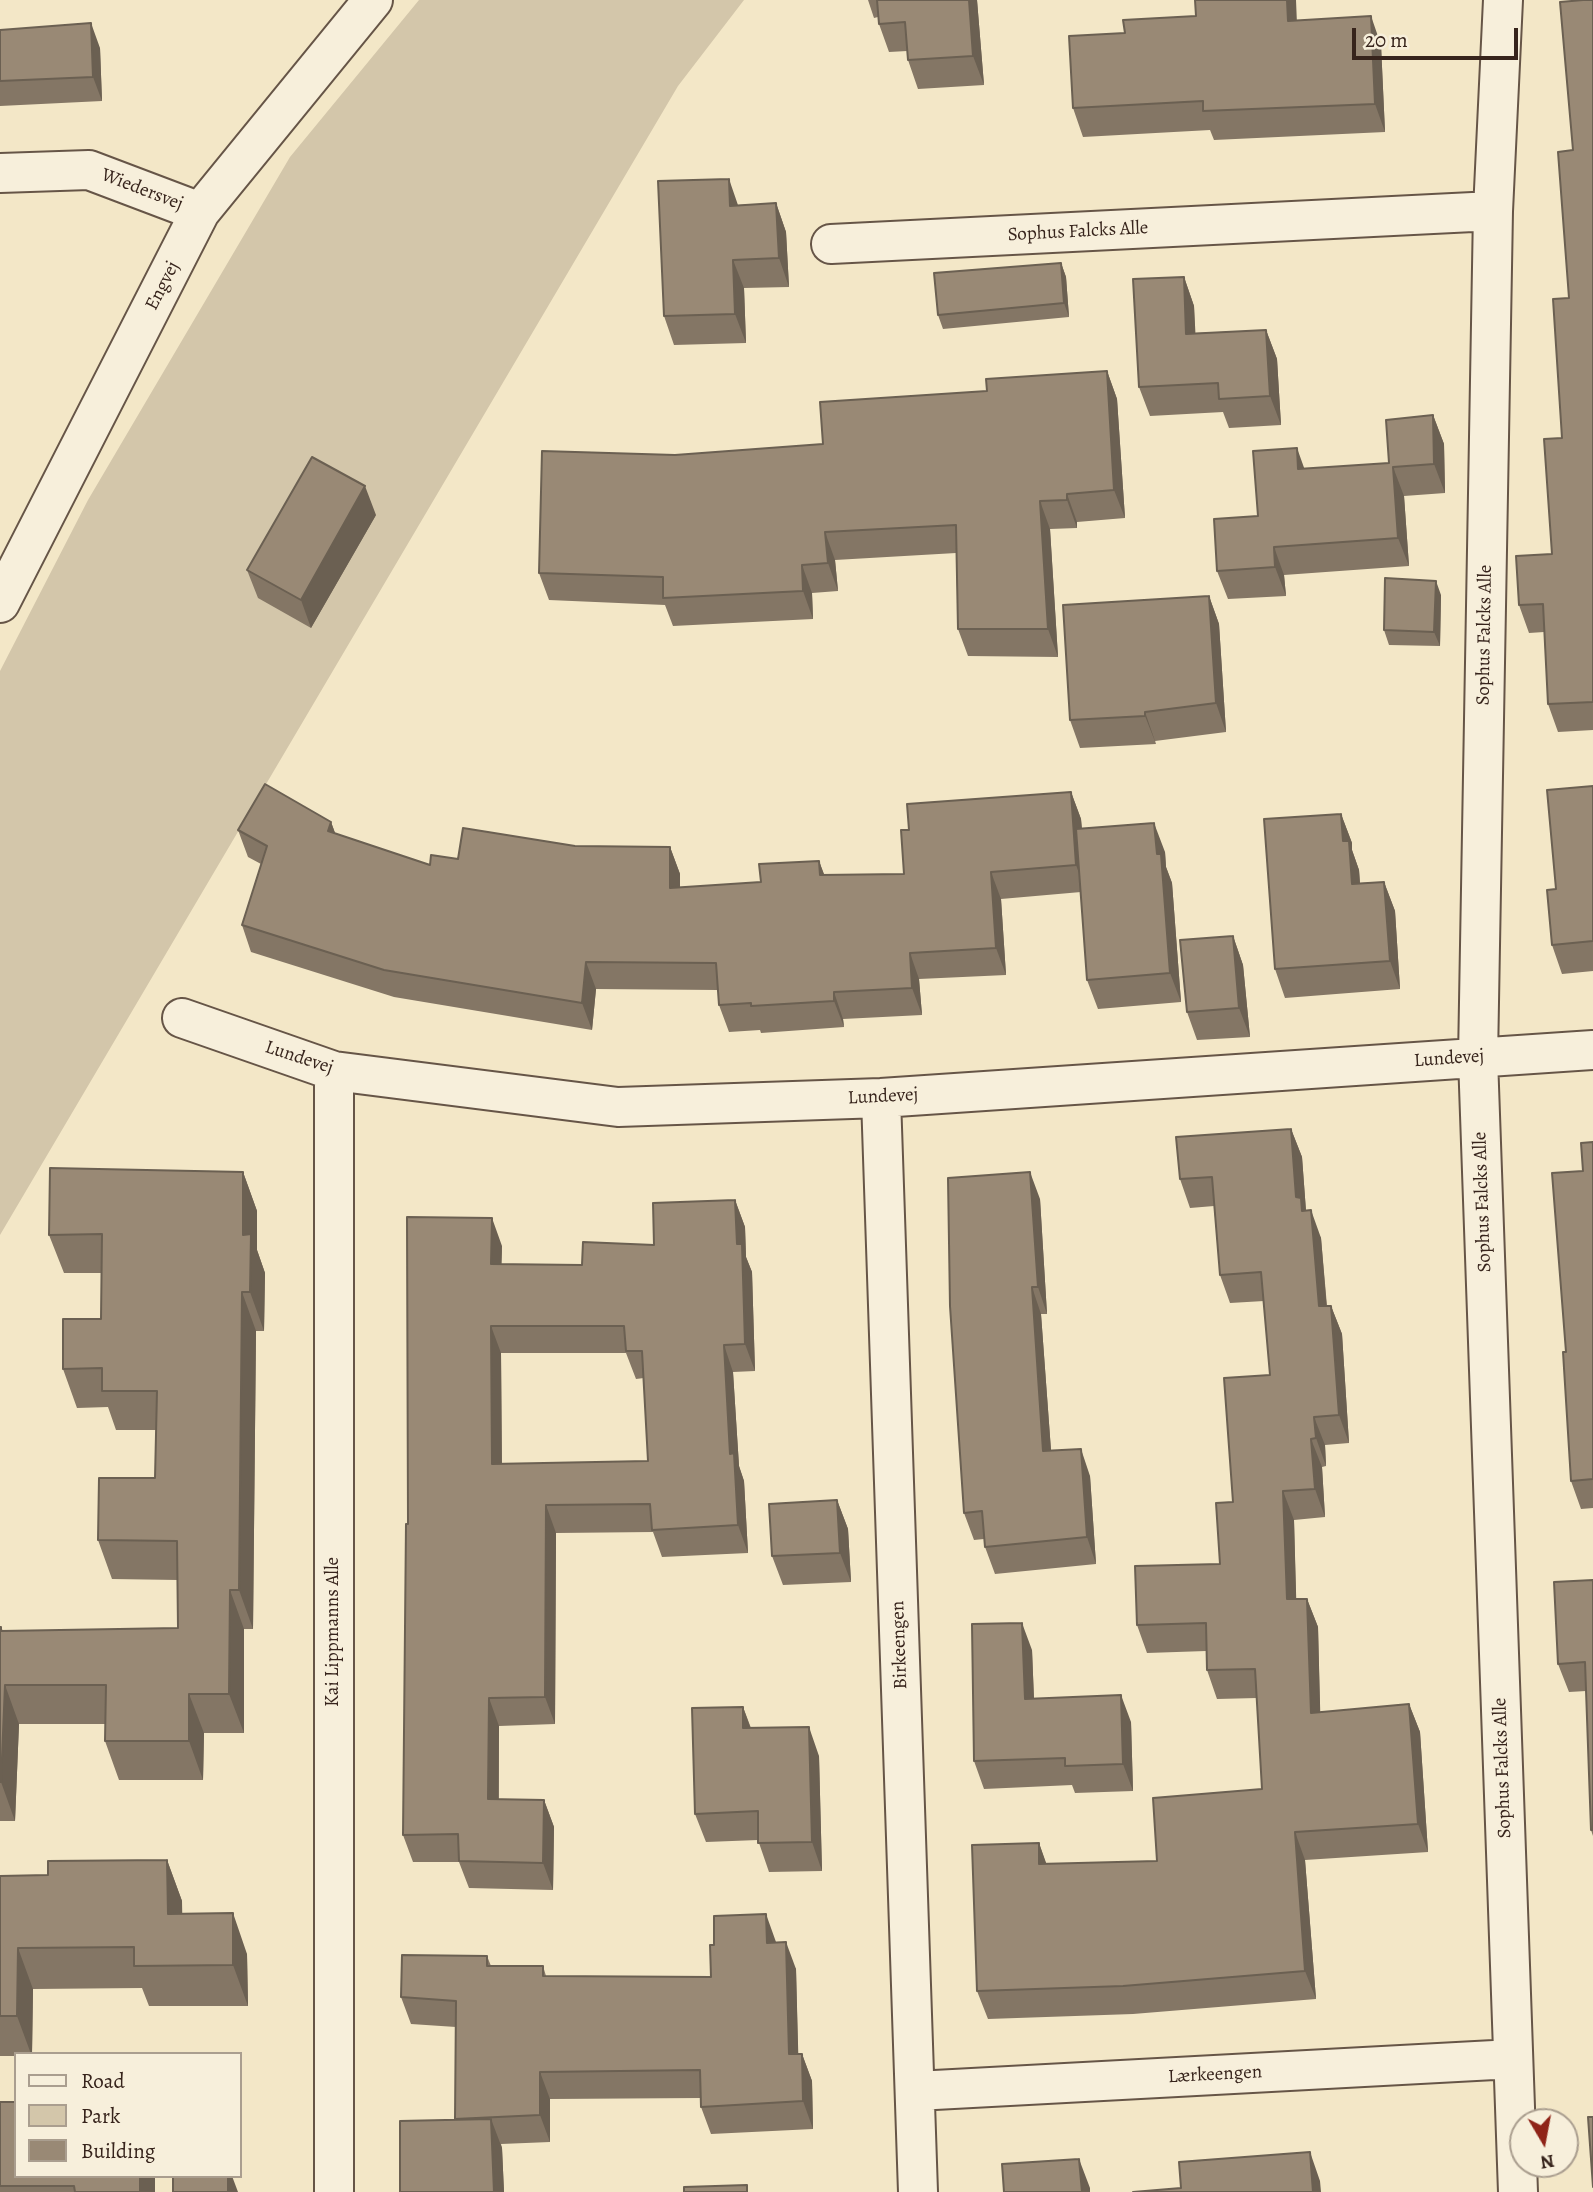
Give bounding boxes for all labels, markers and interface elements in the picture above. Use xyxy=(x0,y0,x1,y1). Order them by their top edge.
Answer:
scale bar xyxy=(1355,14,1521,58)
text: 20 m xyxy=(1365,26,1408,54)
street label: Wiedersvej xyxy=(98,164,186,216)
street label: Sophus Falcks Alle xyxy=(1007,217,1149,247)
street label: Engvej xyxy=(141,258,185,314)
street label: Sophus Falcks Alle xyxy=(1472,564,1498,706)
street label: Lundevej xyxy=(262,1036,336,1080)
street label: Lundevej xyxy=(1413,1045,1485,1073)
street label: Lundevej xyxy=(847,1084,919,1110)
street label: Sophus Falcks Alle xyxy=(1469,1131,1497,1273)
street label: Kai Lippmanns Alle xyxy=(322,1557,344,1707)
street label: Birkeengen xyxy=(887,1600,913,1690)
street label: Sophus Falcks Alle xyxy=(1489,1697,1517,1839)
legend xyxy=(14,2052,242,2178)
street label: Lærkeengen xyxy=(1167,2061,1263,2089)
text: Road xyxy=(81,2067,125,2095)
text: Park xyxy=(81,2102,120,2130)
north arrow xyxy=(1509,2108,1579,2178)
text: Building xyxy=(81,2137,155,2165)
text: N xyxy=(1538,2148,1556,2176)

